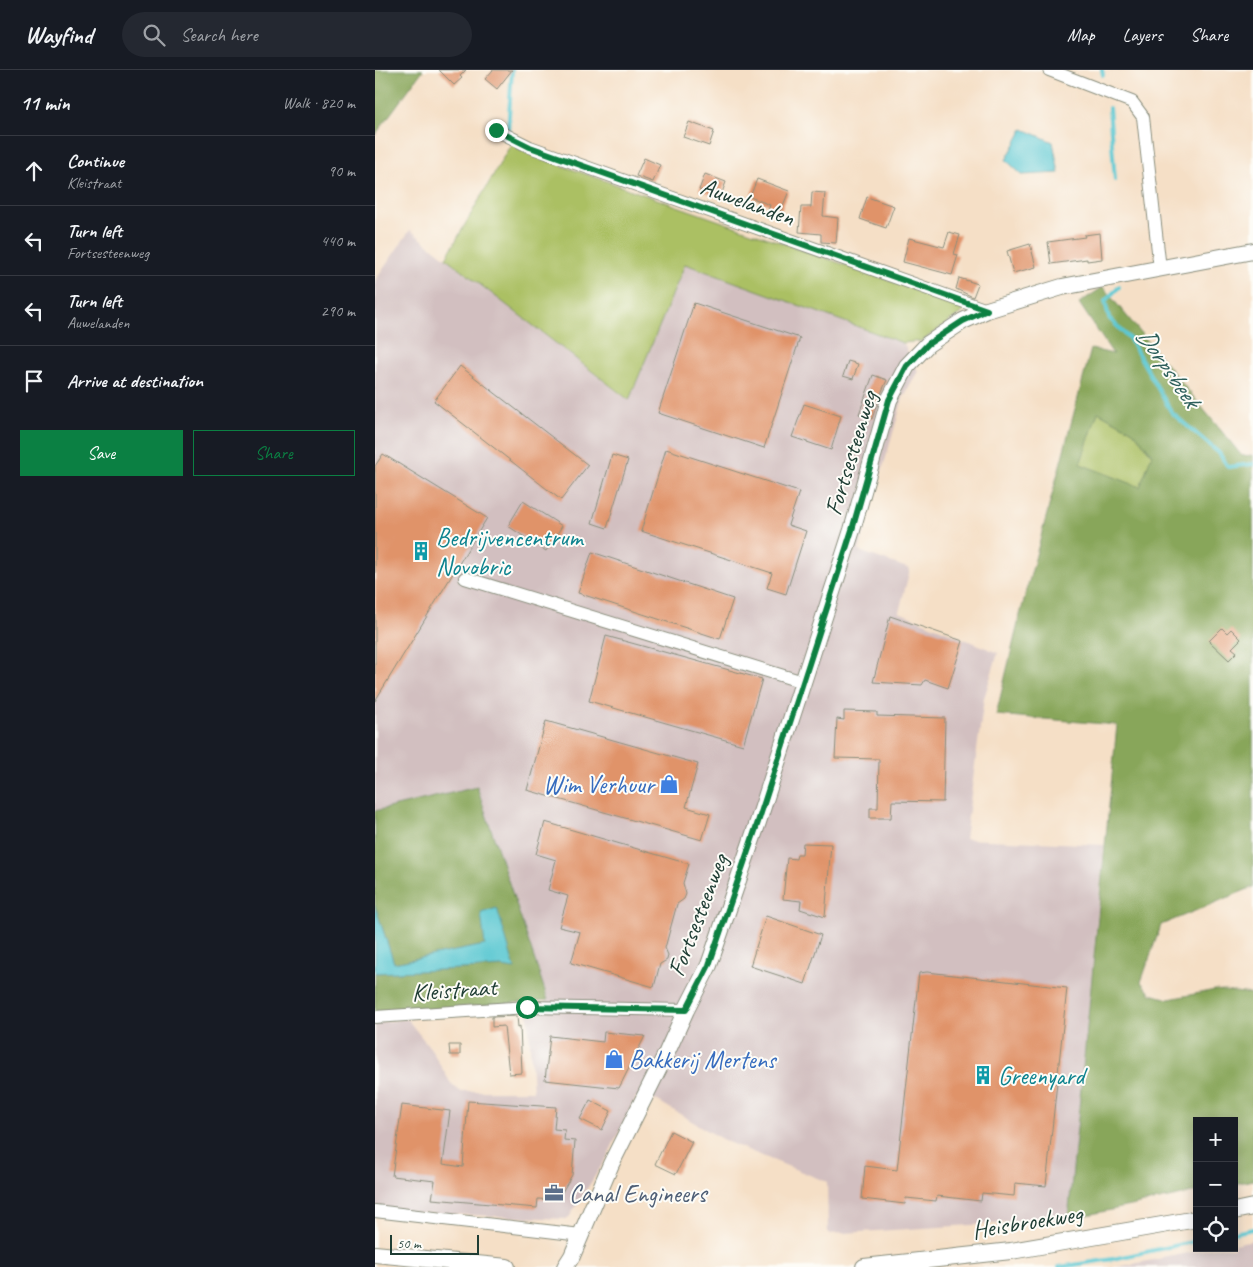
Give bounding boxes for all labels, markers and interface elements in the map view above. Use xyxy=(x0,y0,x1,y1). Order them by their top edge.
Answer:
search box xyxy=(122,12,472,57)
text: Wayfind xyxy=(25,20,92,50)
icon: search xyxy=(140,21,168,49)
text: Search here xyxy=(180,23,258,47)
text: Map xyxy=(1067,24,1095,46)
text: Layers xyxy=(1123,24,1162,46)
text: Share xyxy=(1190,24,1228,46)
text: 11 min xyxy=(20,90,70,116)
text: Walk · 820 m xyxy=(283,93,355,113)
route end xyxy=(485,119,508,142)
text: Continue xyxy=(67,149,124,173)
icon: ahead xyxy=(20,157,48,185)
text: 90 m xyxy=(328,161,355,181)
street label: Auwelanden xyxy=(696,170,800,234)
text: Kleistraat xyxy=(67,173,121,193)
text: Turn left xyxy=(67,219,122,243)
icon: left xyxy=(20,227,48,255)
text: 440 m xyxy=(321,231,355,251)
text: Fortsesteenweg xyxy=(67,243,149,263)
text: Turn left xyxy=(67,289,122,313)
icon: left xyxy=(20,297,48,325)
text: 290 m xyxy=(321,301,355,321)
text: Auwelanden xyxy=(67,313,129,333)
water label: Dorpsbeek xyxy=(1129,321,1211,417)
icon: arrive xyxy=(20,367,48,395)
text: Arrive at destination xyxy=(67,369,203,393)
street label: Fortsesteenweg xyxy=(817,385,886,519)
button: Save xyxy=(20,430,183,476)
button: Share xyxy=(193,430,355,476)
place label: Bedrijvencentrum Novobric xyxy=(436,522,585,583)
building icon: Bedrijvencentrum Novobric xyxy=(410,540,432,562)
place label: Wim Verhuur xyxy=(543,769,657,801)
shop icon: Wim Verhuur xyxy=(658,773,680,795)
street label: Fortsesteenweg xyxy=(660,848,737,981)
street label: Kleistraat xyxy=(411,971,500,1009)
route start xyxy=(516,996,539,1019)
place label: Bakkerij Mertens xyxy=(629,1044,778,1076)
shop icon: Bakkerij Mertens xyxy=(603,1048,625,1070)
place label: Greenyard xyxy=(998,1060,1088,1092)
building icon: Greenyard xyxy=(972,1064,994,1086)
map controls xyxy=(1193,1117,1238,1252)
button: + xyxy=(1193,1117,1238,1162)
button: − xyxy=(1193,1162,1238,1207)
place label: Canal Engineers xyxy=(569,1178,709,1210)
office icon: Canal Engineers xyxy=(543,1182,565,1204)
street label: Heisbroekweg xyxy=(970,1197,1087,1246)
button: locate xyxy=(1193,1207,1238,1252)
scale bar xyxy=(390,1232,479,1255)
text: 50 m xyxy=(397,1235,421,1252)

